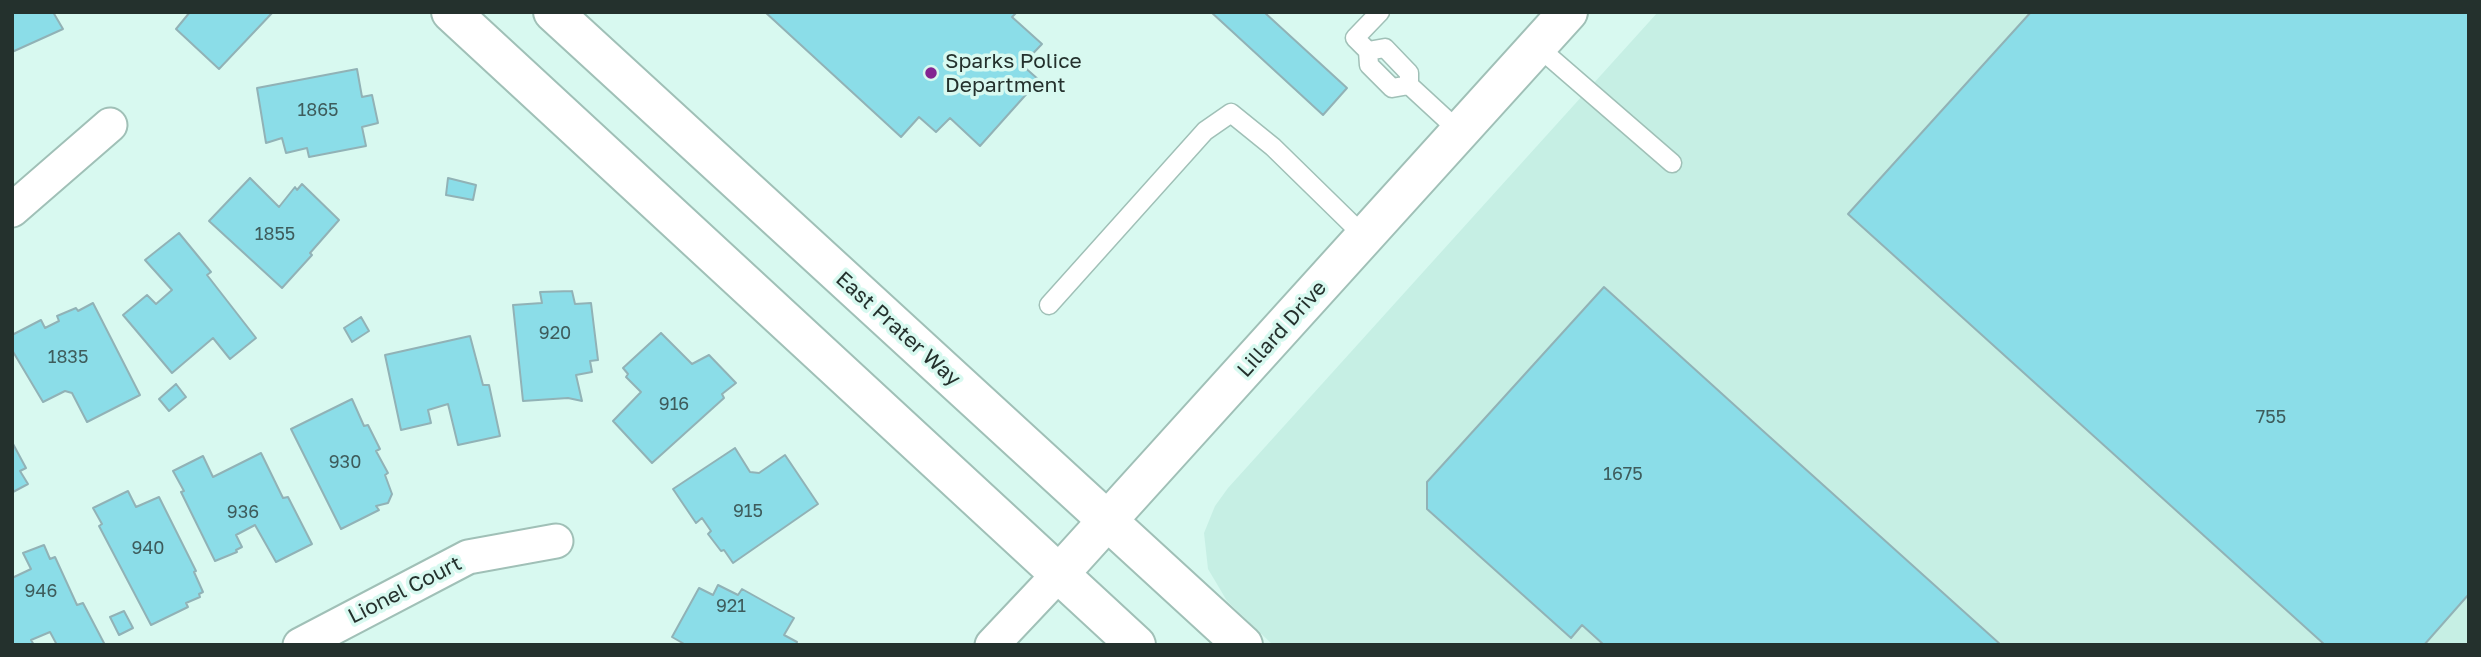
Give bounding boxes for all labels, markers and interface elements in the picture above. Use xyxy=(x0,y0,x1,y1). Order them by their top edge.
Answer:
place label: Sparks Police Department xyxy=(945,48,1082,98)
marker: Sparks Police Department xyxy=(923,65,939,81)
house number: 1865 xyxy=(297,99,339,121)
house number: 1855 xyxy=(255,223,295,245)
street label: East Prater Way xyxy=(830,266,966,392)
street label: Lillard Drive xyxy=(1232,276,1332,382)
house number: 920 xyxy=(539,322,571,344)
house number: 1835 xyxy=(48,346,88,368)
house number: 916 xyxy=(659,393,689,415)
house number: 755 xyxy=(2256,406,2286,428)
house number: 930 xyxy=(329,451,361,473)
house number: 1675 xyxy=(1603,463,1643,485)
house number: 915 xyxy=(733,500,763,522)
house number: 936 xyxy=(227,501,259,523)
house number: 940 xyxy=(131,537,165,559)
street label: Lionel Court xyxy=(344,551,466,629)
house number: 946 xyxy=(25,580,57,602)
house number: 921 xyxy=(716,595,746,617)

